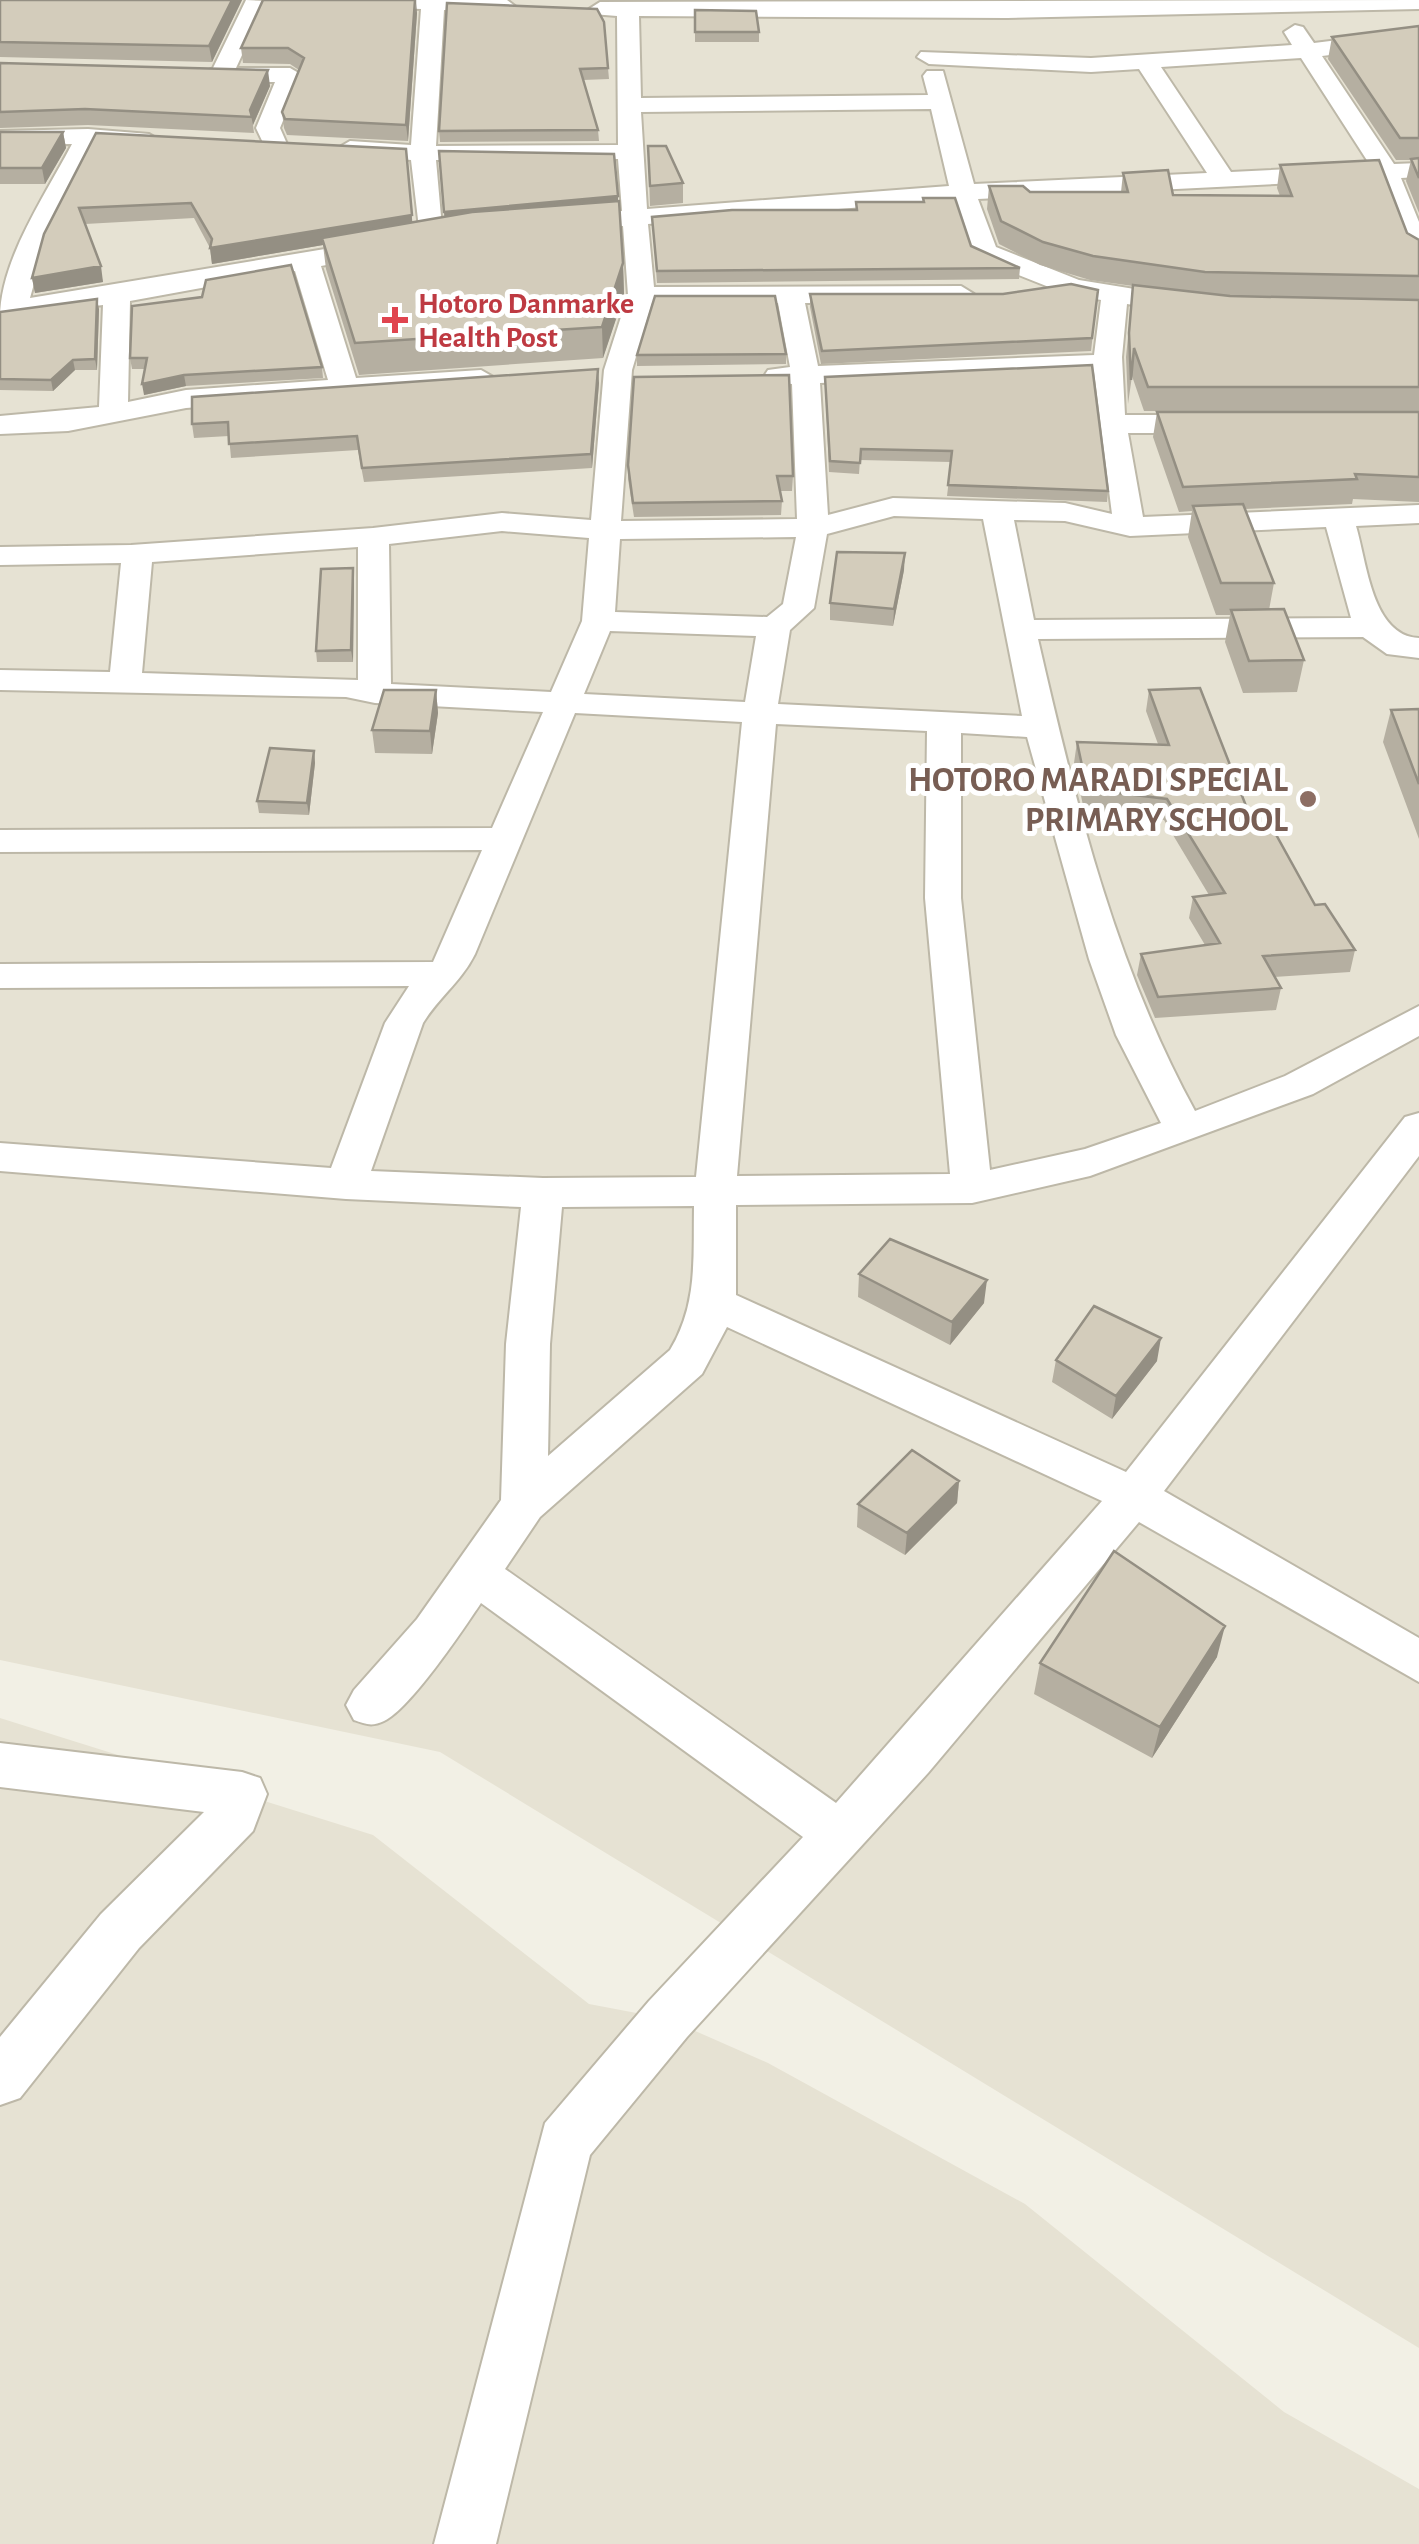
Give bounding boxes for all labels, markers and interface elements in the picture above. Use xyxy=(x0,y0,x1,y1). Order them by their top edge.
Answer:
place label: Hotoro Danmarke Health Post xyxy=(418,289,634,353)
marker: Hotoro Danmarke Health Post xyxy=(382,307,408,333)
place label: HOTORO MARADI SPECIAL PRIMARY SCHOOL xyxy=(908,763,1289,838)
marker: HOTORO MARADI SPECIAL PRIMARY SCHOOL xyxy=(1297,788,1319,810)

